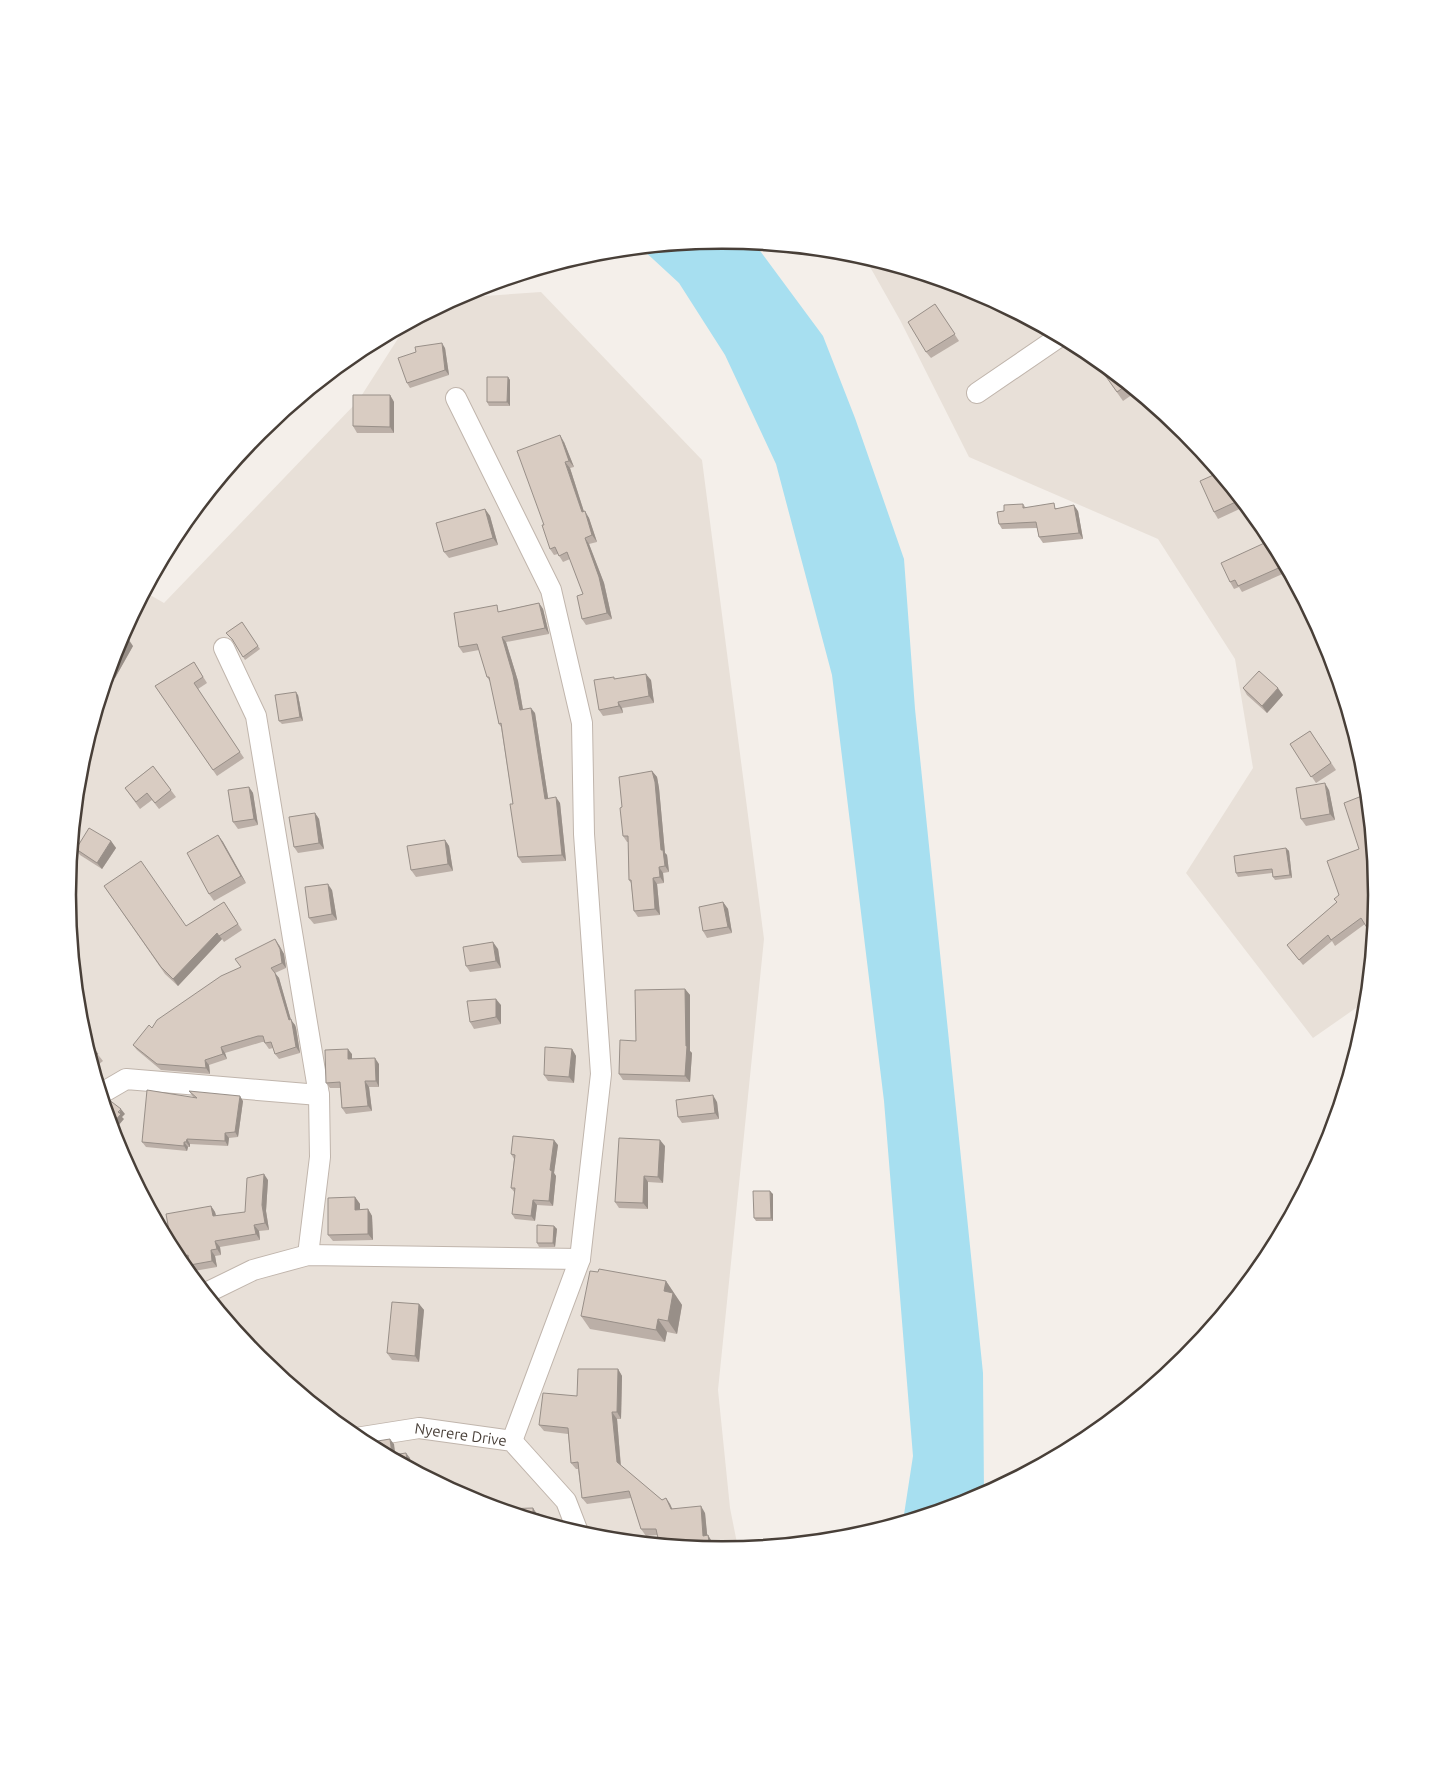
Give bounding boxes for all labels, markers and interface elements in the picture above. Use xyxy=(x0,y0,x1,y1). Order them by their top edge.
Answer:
street label: Nyerere Drive xyxy=(414,1419,508,1449)

